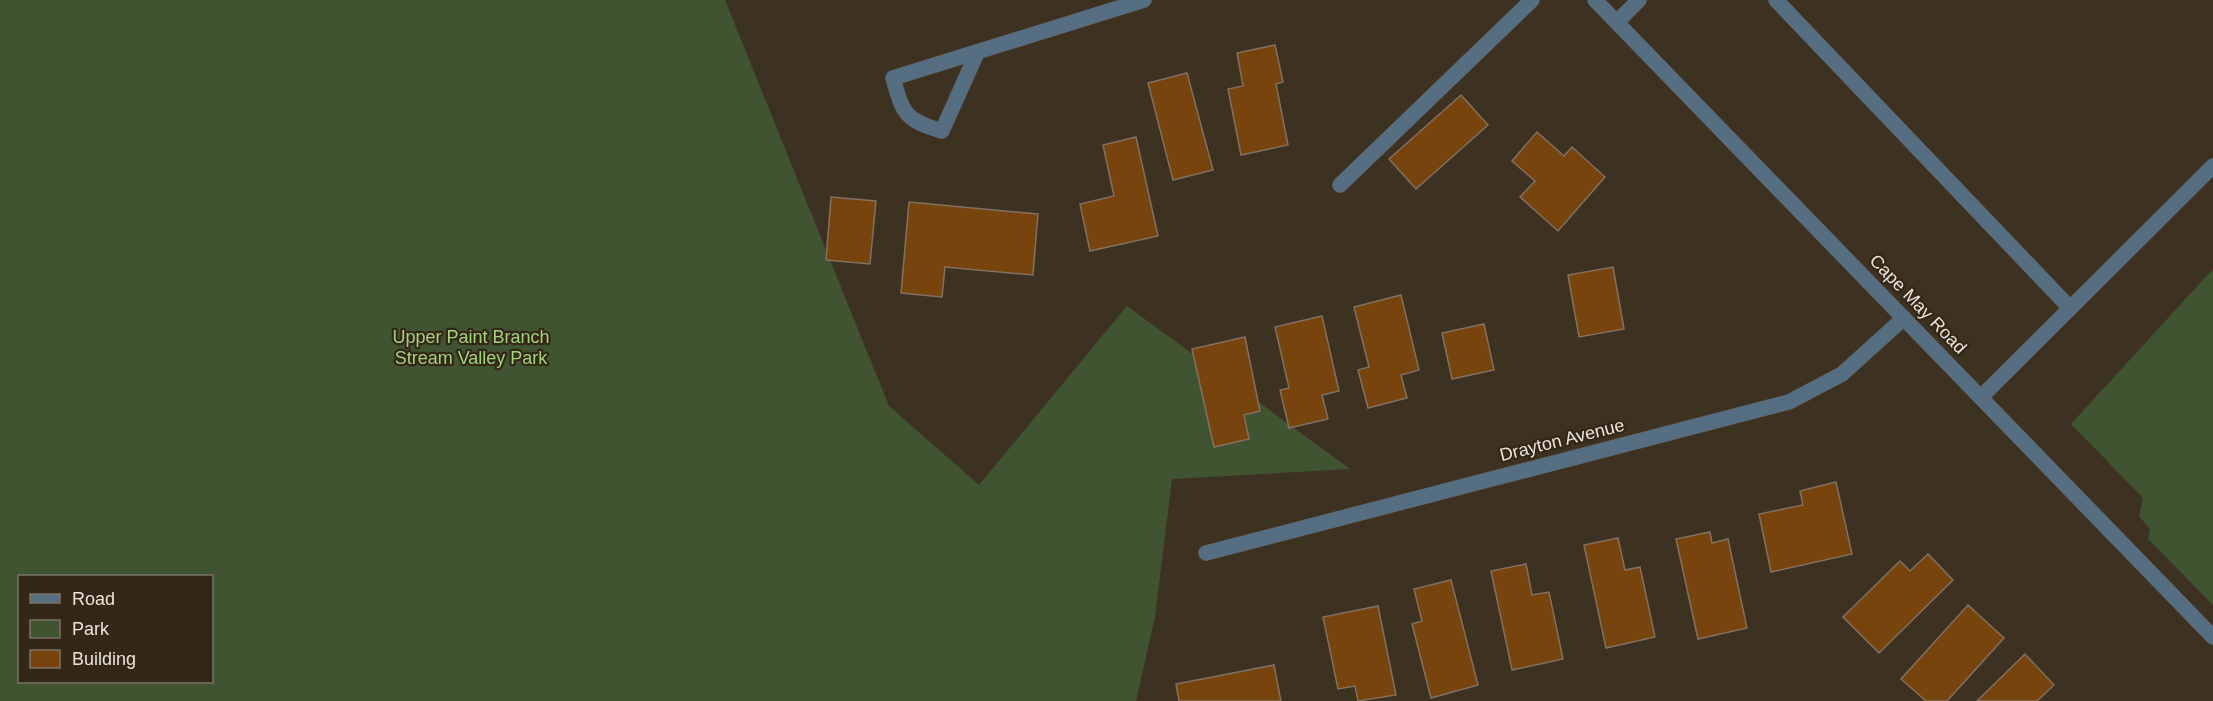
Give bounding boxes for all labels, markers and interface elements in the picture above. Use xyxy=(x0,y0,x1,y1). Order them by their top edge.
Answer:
street label: Cape May Road xyxy=(1866,250,1970,358)
park label: Upper Paint Branch Stream Valley Park xyxy=(392,327,550,368)
street label: Drayton Avenue xyxy=(1498,415,1626,465)
legend xyxy=(18,575,213,683)
text: Road xyxy=(72,589,115,609)
text: Park xyxy=(72,619,110,639)
text: Building xyxy=(72,649,136,669)

